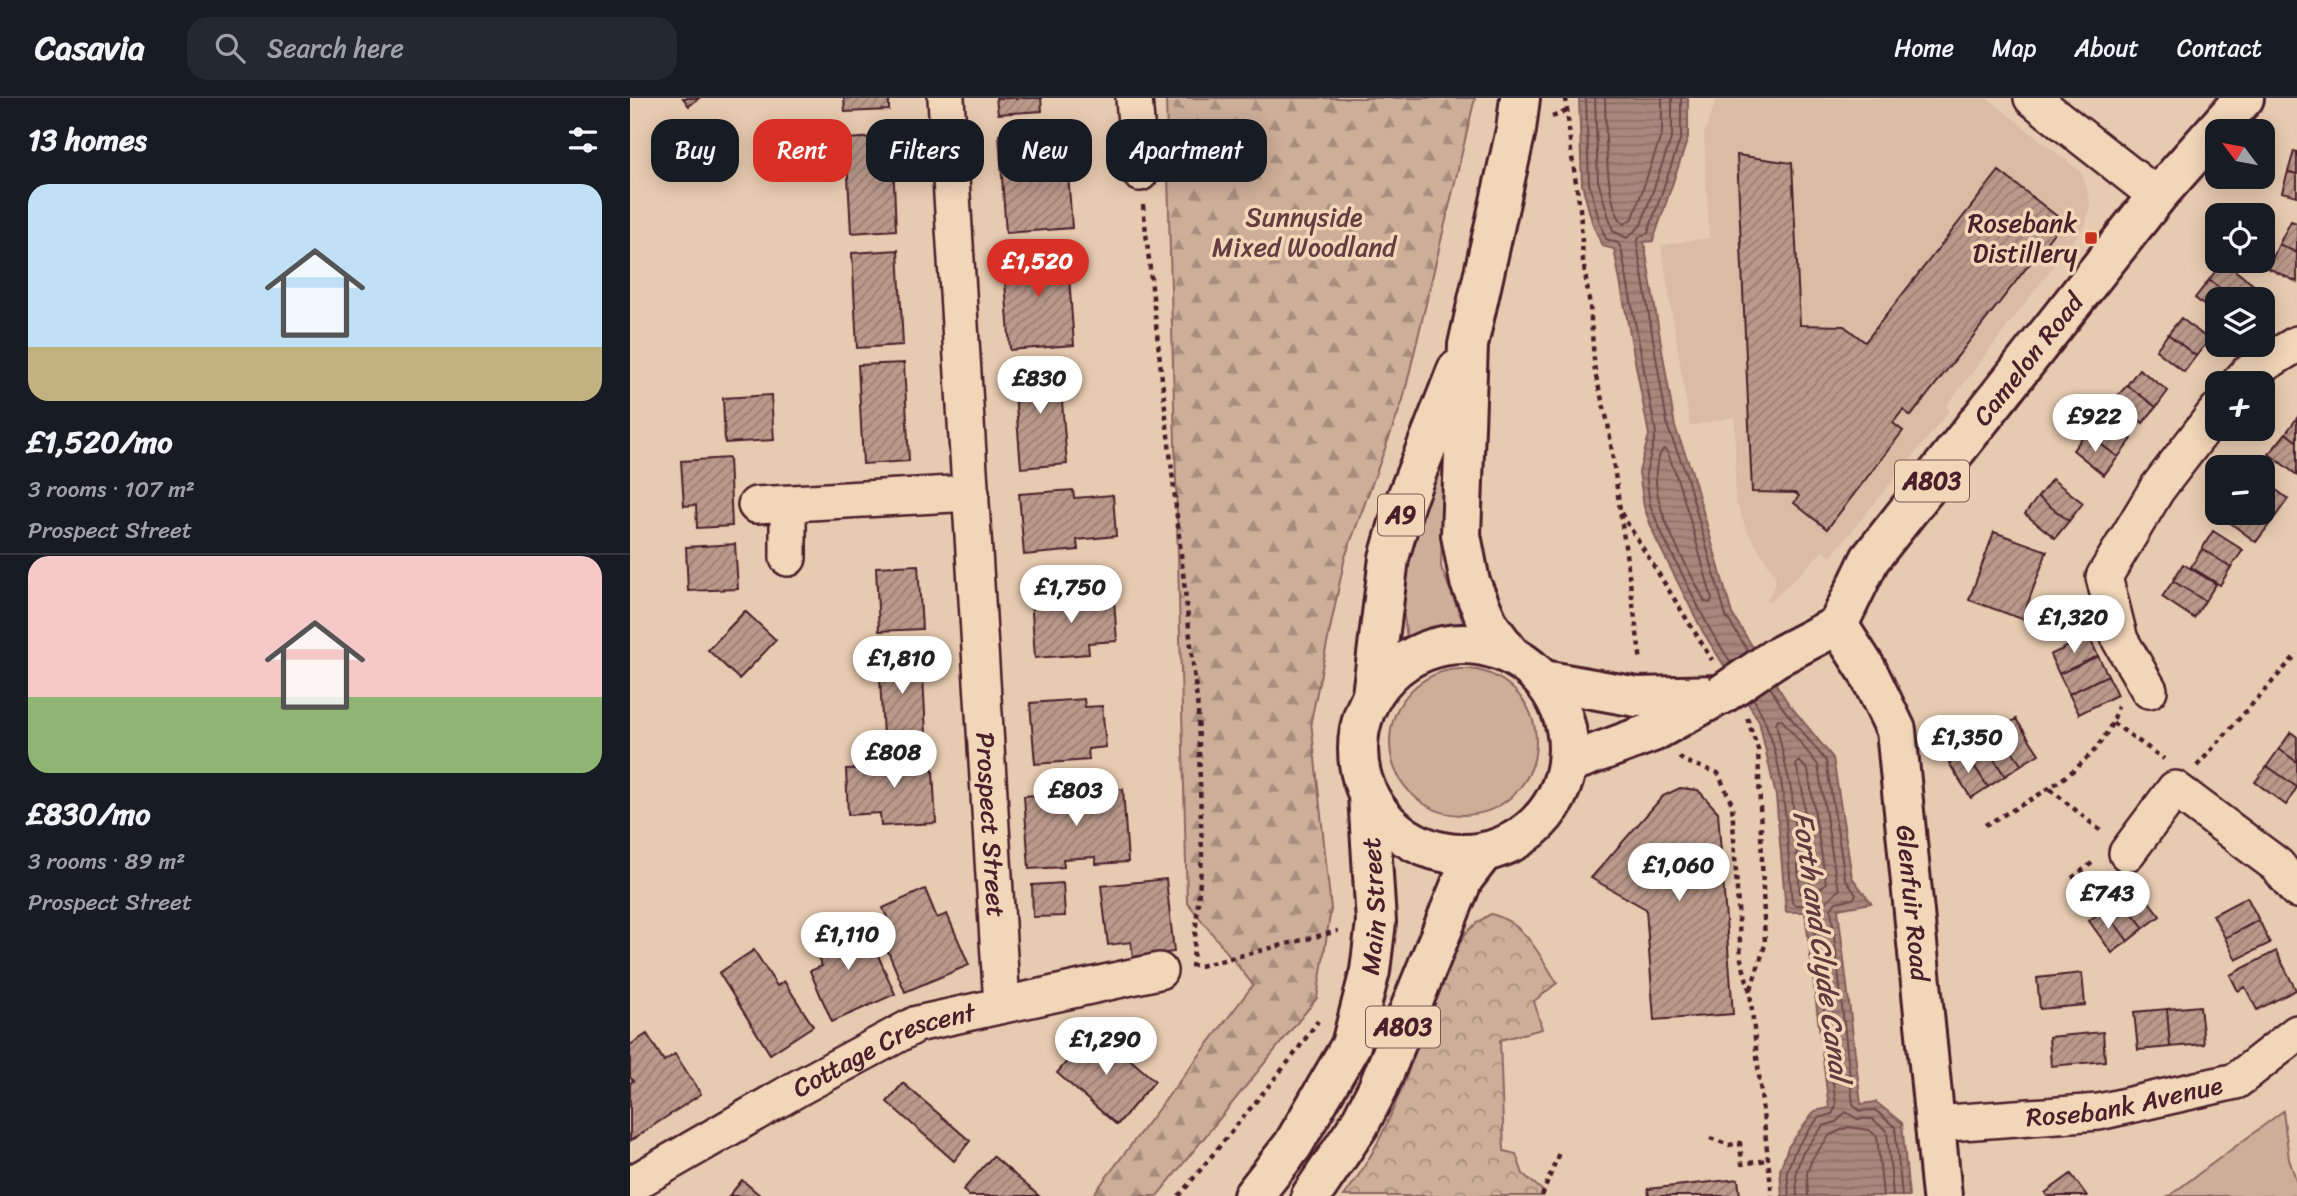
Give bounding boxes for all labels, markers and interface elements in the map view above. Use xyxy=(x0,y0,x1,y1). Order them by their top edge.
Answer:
search box xyxy=(187,17,677,80)
text: Casavia xyxy=(35,19,145,77)
text: Search here xyxy=(267,25,404,71)
text: Home xyxy=(1894,27,1954,69)
text: Map xyxy=(1992,27,2036,69)
text: About xyxy=(2074,27,2139,69)
text: Contact xyxy=(2177,27,2262,69)
icon: search xyxy=(211,29,249,67)
text: 13 homes xyxy=(28,113,147,167)
chip: Buy xyxy=(651,119,739,182)
chip: Rent xyxy=(753,119,852,182)
chip: Filters xyxy=(866,119,984,182)
chip: New xyxy=(998,119,1092,182)
chip: Apartment xyxy=(1106,119,1267,182)
north arrow xyxy=(2205,119,2275,189)
map controls xyxy=(2205,119,2275,525)
icon: filters xyxy=(564,121,602,159)
park label: Sunnyside Mixed Woodland xyxy=(1212,194,1398,270)
place label: Rosebank Distillery xyxy=(1968,200,2078,276)
button: locate xyxy=(2205,203,2275,273)
icon: home xyxy=(252,230,378,356)
marker: Rosebank Distillery xyxy=(2083,230,2099,246)
pin: £1,520 xyxy=(981,240,1095,299)
text: £1,520 xyxy=(1003,241,1073,282)
street label: Camelon Road xyxy=(1960,281,2097,436)
button: layers xyxy=(2205,287,2275,357)
pin: £830 xyxy=(999,356,1081,416)
text: £830 xyxy=(1013,358,1067,399)
button: + xyxy=(2205,371,2275,441)
pin: £922 xyxy=(2054,394,2136,454)
text: £922 xyxy=(2069,396,2121,437)
text: £1,520/mo xyxy=(28,415,173,469)
button: − xyxy=(2205,455,2275,525)
road number: A803 xyxy=(1895,460,1969,502)
text: 3 rooms · 107 m² xyxy=(28,469,195,510)
road number: A9 xyxy=(1378,494,1424,536)
text: Prospect Street xyxy=(28,510,192,551)
pin: £1,750 xyxy=(1014,566,1128,625)
text: £1,750 xyxy=(1036,567,1106,608)
pin: £1,320 xyxy=(2017,596,2131,655)
text: £1,320 xyxy=(2040,597,2108,638)
icon: home xyxy=(252,602,378,728)
pin: £1,810 xyxy=(845,636,959,696)
text: £1,810 xyxy=(869,638,935,679)
pin: £1,350 xyxy=(1911,716,2025,775)
text: £1,350 xyxy=(1933,717,2003,758)
pin: £808 xyxy=(853,730,935,790)
street label: Prospect Street xyxy=(962,731,1020,919)
text: £808 xyxy=(867,732,921,773)
pin: £803 xyxy=(1035,768,1117,828)
text: £803 xyxy=(1049,770,1103,811)
text: £830/mo xyxy=(28,787,151,841)
water label: Forth and Clyde Canal xyxy=(1778,808,1865,1090)
street label: Glenfuir Road xyxy=(1882,823,1944,985)
street label: Main Street xyxy=(1347,836,1399,978)
text: 3 rooms · 89 m² xyxy=(28,841,185,882)
pin: £1,060 xyxy=(1622,844,1736,903)
text: £1,060 xyxy=(1644,845,1714,886)
pin: £743 xyxy=(2067,872,2149,931)
text: £743 xyxy=(2082,873,2134,914)
text: Prospect Street xyxy=(28,882,192,923)
pin: £1,110 xyxy=(791,912,905,972)
text: £1,110 xyxy=(817,914,879,955)
street label: Cottage Crescent xyxy=(783,989,981,1110)
road number: A803 xyxy=(1366,1007,1440,1048)
pin: £1,290 xyxy=(1049,1018,1163,1077)
text: £1,290 xyxy=(1071,1019,1141,1060)
street label: Rosebank Avenue xyxy=(2025,1062,2228,1140)

